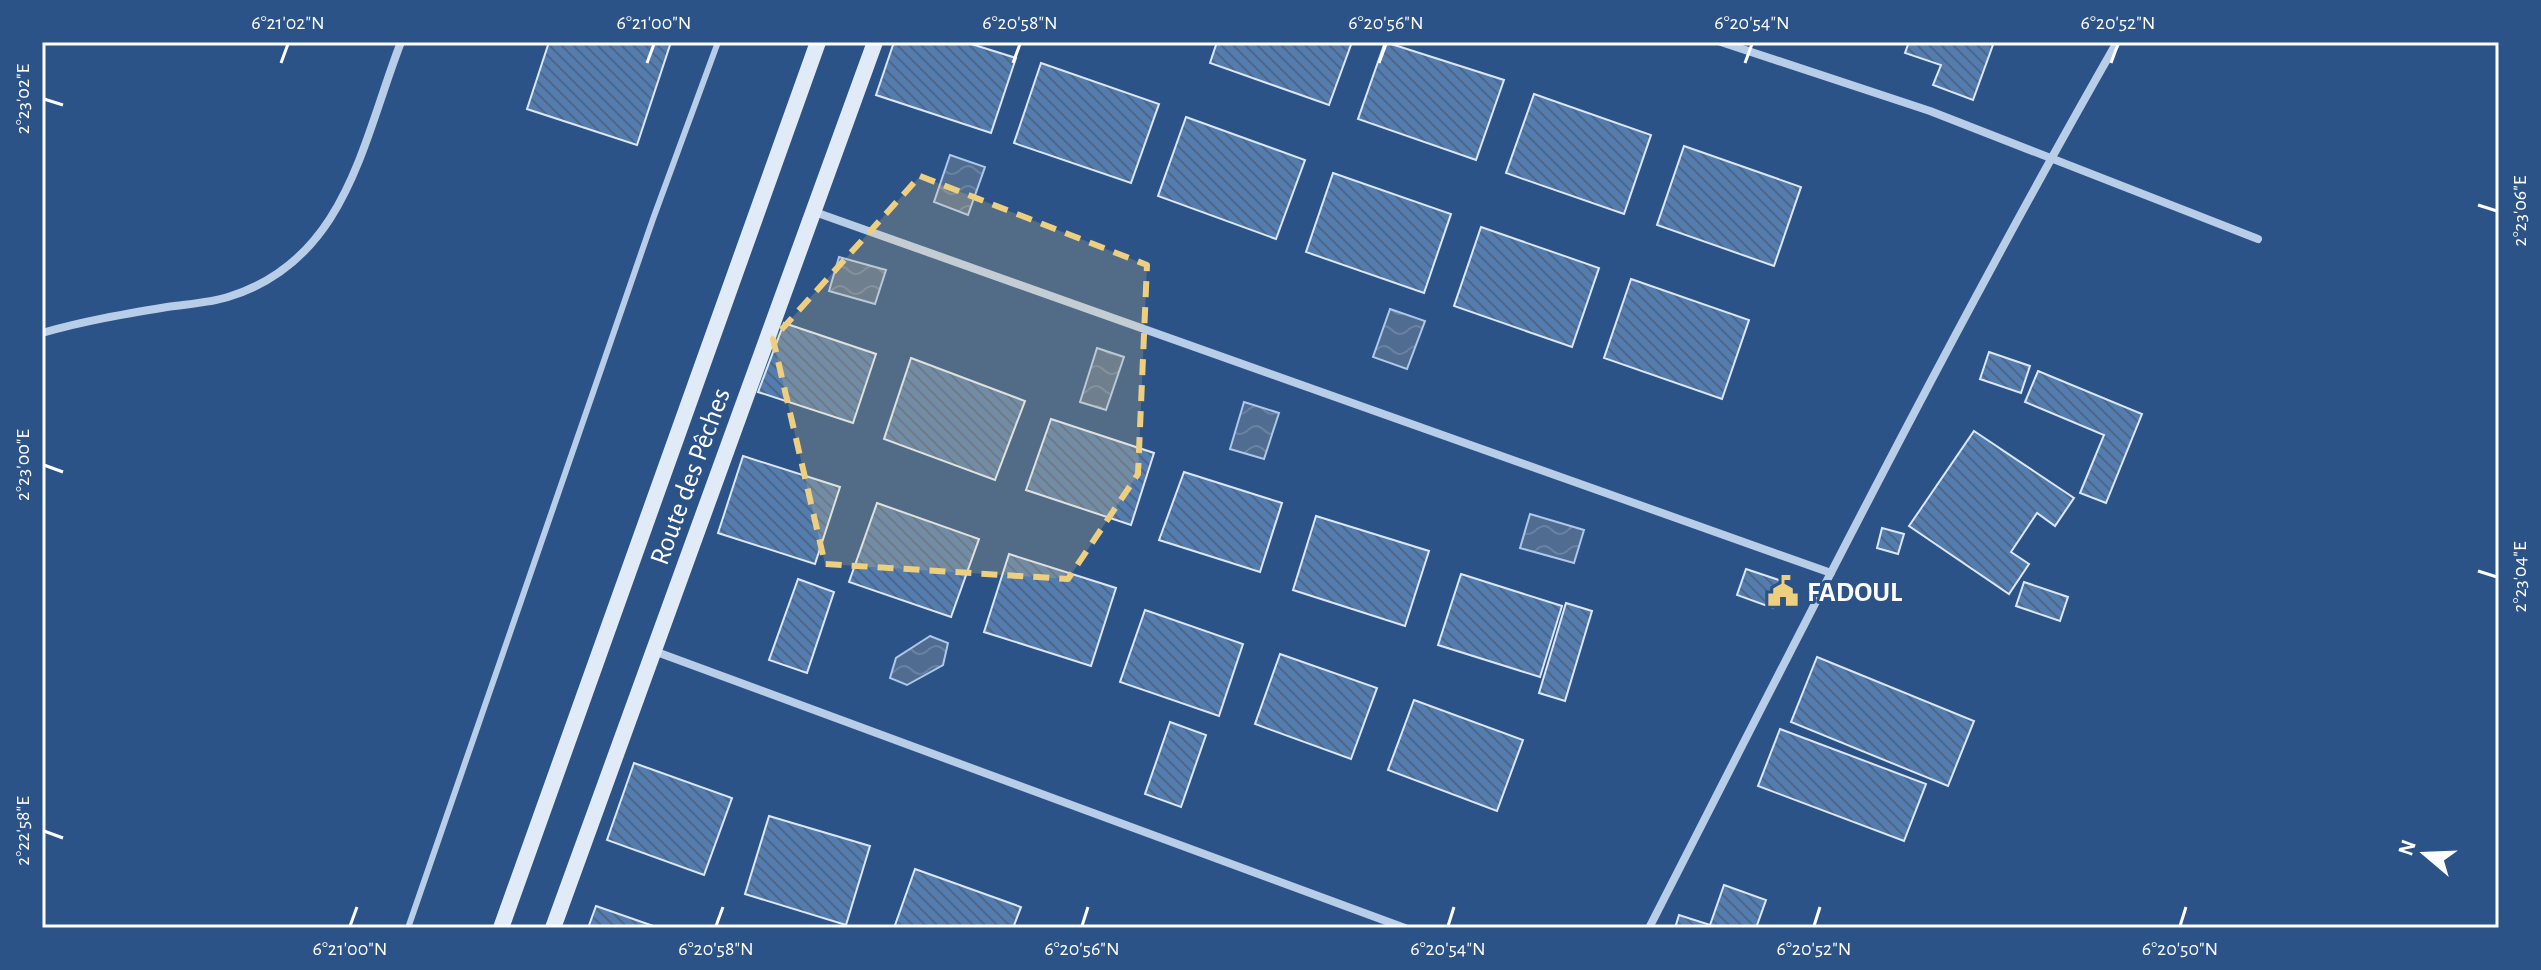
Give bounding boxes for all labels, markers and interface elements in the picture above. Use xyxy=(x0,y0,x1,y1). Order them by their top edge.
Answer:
text: 6°21'02"N xyxy=(251,13,325,33)
text: 6°21'00"N xyxy=(617,13,691,33)
text: 6°20'58"N xyxy=(982,13,1058,33)
text: 6°20'56"N xyxy=(1348,13,1424,33)
text: 6°20'54"N xyxy=(1714,13,1790,33)
text: 6°20'52"N xyxy=(2081,13,2155,33)
text: 2°23'02"E xyxy=(13,63,33,134)
text: 2°23'06"E xyxy=(2510,175,2530,246)
street label: Route des Pêches xyxy=(646,385,736,569)
text: 2°23'00"E xyxy=(13,429,33,501)
text: 2°23'04"E xyxy=(2510,541,2530,613)
public building icon: FADOUL xyxy=(1766,574,1800,608)
place label: FADOUL xyxy=(1807,579,1903,607)
text: 2°22'58"E xyxy=(13,796,33,866)
north arrow xyxy=(2385,814,2465,894)
text: N xyxy=(2394,837,2420,859)
text: 6°21'00"N xyxy=(313,939,387,959)
text: 6°20'58"N xyxy=(678,939,754,959)
text: 6°20'56"N xyxy=(1044,939,1120,959)
text: 6°20'54"N xyxy=(1410,939,1486,959)
text: 6°20'52"N xyxy=(1777,939,1851,959)
text: 6°20'50"N xyxy=(2142,939,2218,959)

